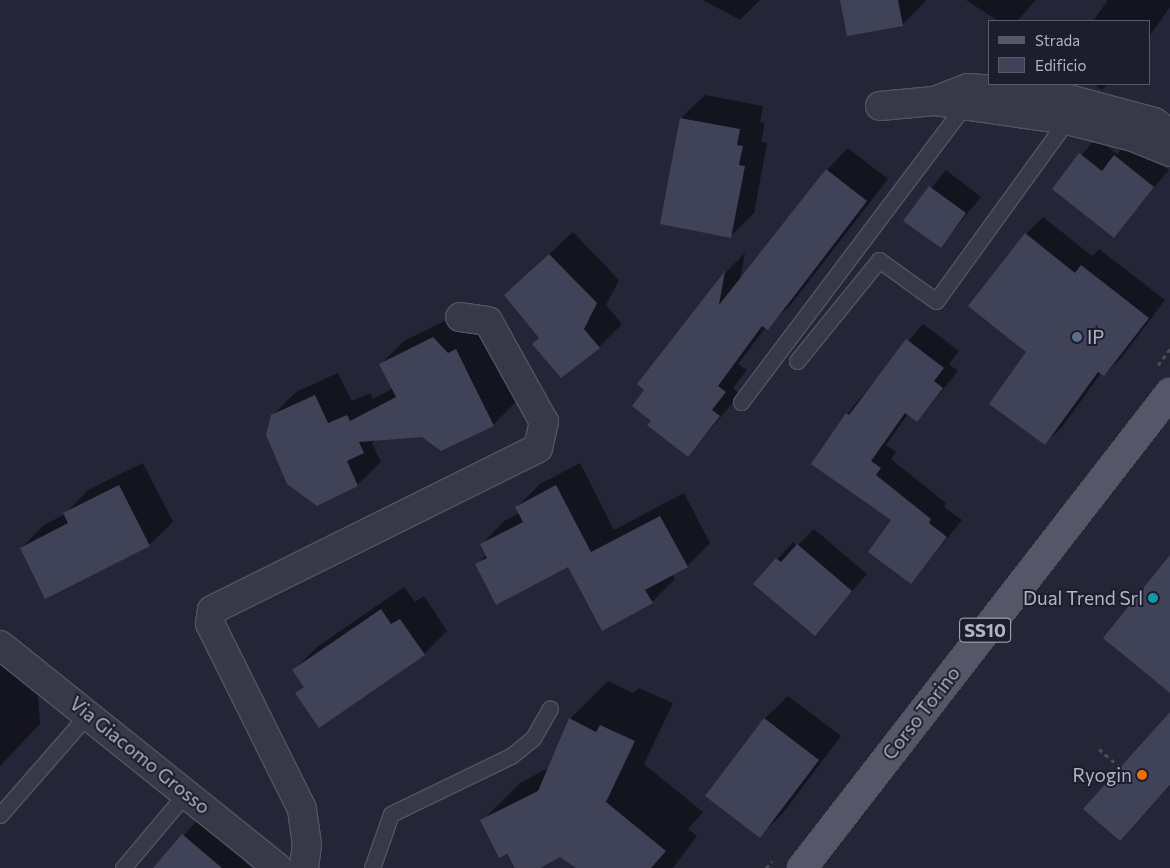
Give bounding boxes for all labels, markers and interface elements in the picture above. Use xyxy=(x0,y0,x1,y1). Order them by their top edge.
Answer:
legend xyxy=(988,20,1150,85)
text: Strada xyxy=(1035,31,1080,49)
text: Edificio xyxy=(1035,56,1086,74)
place label: IP xyxy=(1087,326,1104,348)
marker: IP xyxy=(1071,331,1083,343)
place label: Dual Trend Srl xyxy=(1023,587,1143,609)
marker: Dual Trend Srl xyxy=(1147,592,1159,604)
road number: SS10 xyxy=(959,614,1011,646)
street label: Corso Torino xyxy=(878,662,964,764)
street label: Via Giacomo Grosso xyxy=(65,692,215,818)
place label: Ryogin xyxy=(1073,764,1132,786)
marker: Ryogin xyxy=(1136,769,1148,781)

